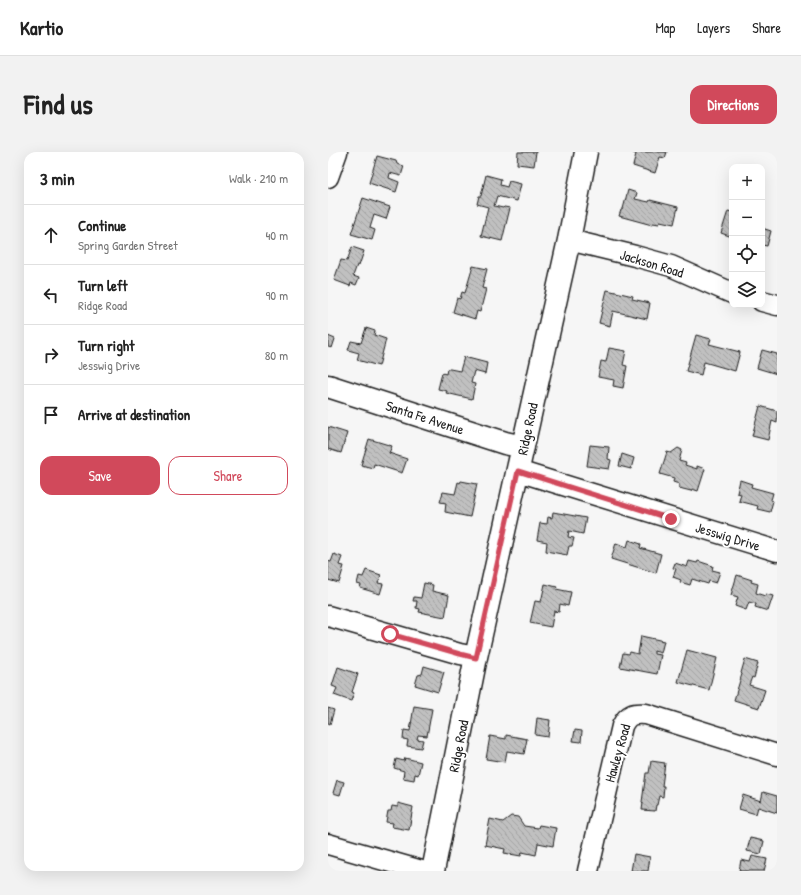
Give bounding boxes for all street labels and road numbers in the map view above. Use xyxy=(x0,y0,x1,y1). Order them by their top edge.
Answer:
street label: Jackson Road xyxy=(618,244,687,282)
street label: Santa Fe Avenue xyxy=(383,395,467,439)
street label: Ridge Road xyxy=(512,401,543,457)
street label: Jesswig Drive xyxy=(693,517,763,556)
street label: Ridge Road xyxy=(444,718,473,774)
street label: Hawley Road xyxy=(600,721,635,785)

